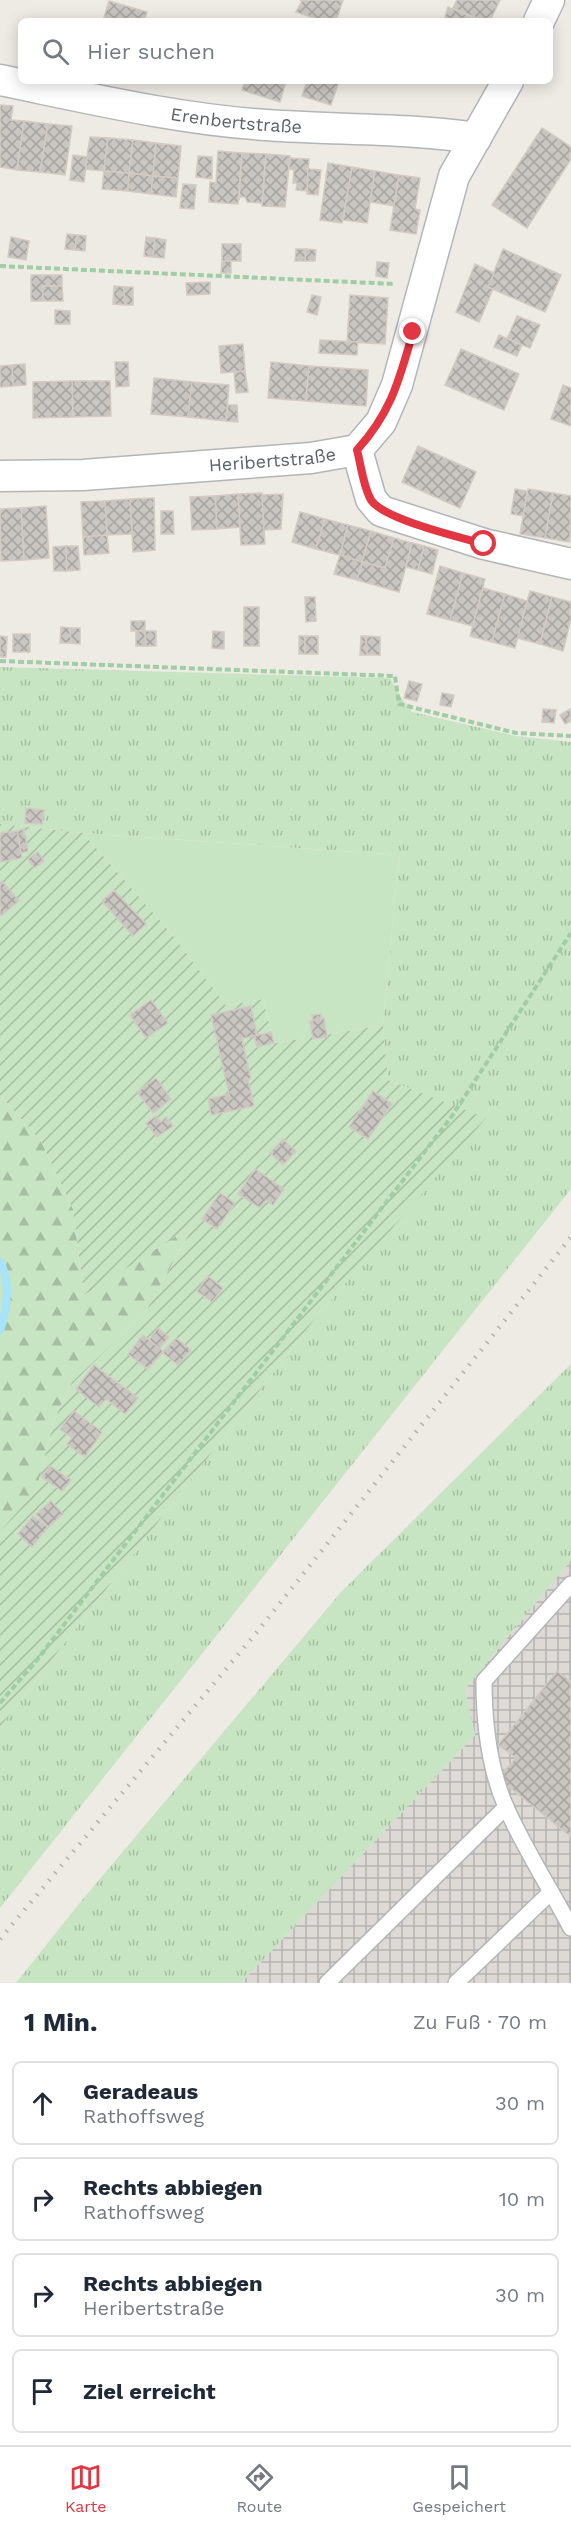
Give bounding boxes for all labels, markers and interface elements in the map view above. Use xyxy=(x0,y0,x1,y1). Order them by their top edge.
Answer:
search box xyxy=(18,18,553,84)
icon: search xyxy=(39,35,72,68)
text: Hier suchen xyxy=(87,39,215,64)
street label: Erenbertstraße xyxy=(169,103,302,137)
route end xyxy=(399,318,425,344)
street label: Heribertstraße xyxy=(208,443,337,476)
route start xyxy=(470,530,496,556)
text: 1 Min. xyxy=(24,2007,98,2037)
text: Zu Fuß · 70 m xyxy=(413,2010,547,2034)
text: Geradeaus xyxy=(83,2079,198,2104)
icon: ahead xyxy=(26,2087,59,2120)
text: 30 m xyxy=(495,2091,545,2115)
text: Rathoffsweg xyxy=(83,2104,204,2128)
text: Rechts abbiegen xyxy=(83,2175,263,2200)
icon: right xyxy=(26,2183,59,2216)
text: 10 m xyxy=(499,2187,545,2211)
text: Rathoffsweg xyxy=(83,2200,204,2224)
text: Rechts abbiegen xyxy=(83,2271,263,2296)
icon: right xyxy=(26,2279,59,2312)
text: 30 m xyxy=(495,2283,545,2307)
text: Heribertstraße xyxy=(83,2296,225,2320)
icon: arrive xyxy=(26,2375,59,2408)
text: Ziel erreicht xyxy=(83,2379,216,2404)
tab: Karte xyxy=(65,2461,106,2516)
tab: Route xyxy=(236,2461,282,2516)
tab: Gespeichert xyxy=(412,2461,506,2516)

